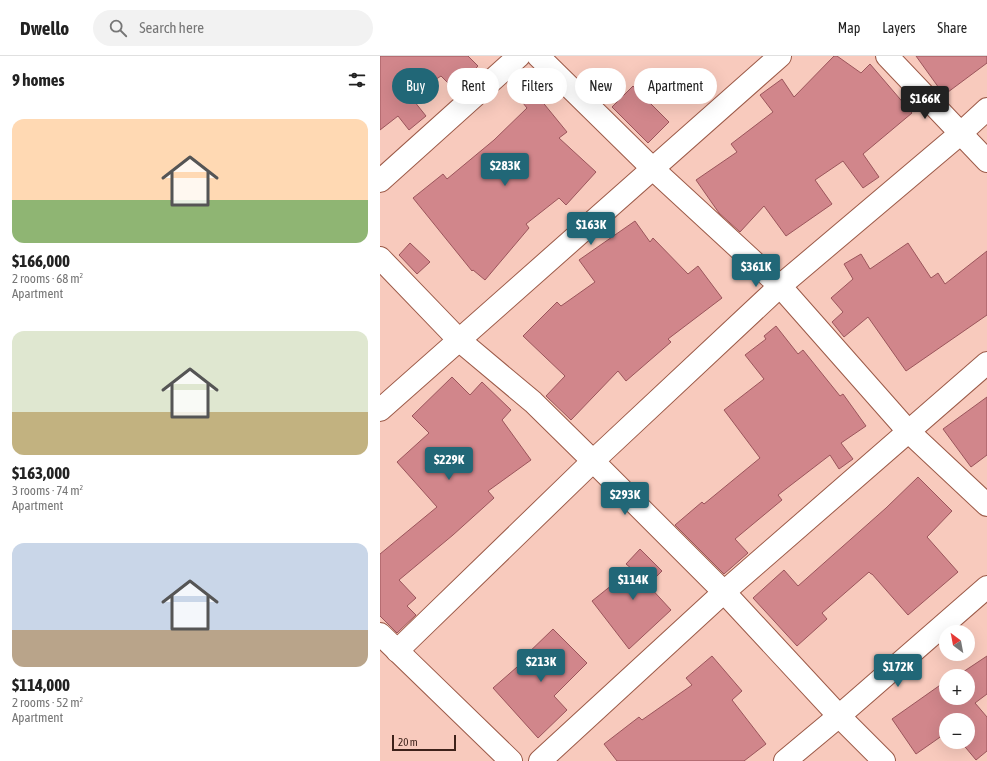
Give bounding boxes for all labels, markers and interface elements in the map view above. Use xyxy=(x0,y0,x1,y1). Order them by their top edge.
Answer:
search box xyxy=(93,10,373,46)
text: Dwello xyxy=(20,17,69,39)
icon: search xyxy=(107,17,129,39)
text: Search here xyxy=(139,19,204,36)
text: Map xyxy=(838,20,860,36)
text: Layers xyxy=(882,20,915,36)
text: Share xyxy=(937,20,967,36)
chip: Buy xyxy=(392,68,439,104)
chip: Rent xyxy=(447,68,499,104)
chip: Filters xyxy=(507,68,567,104)
chip: New xyxy=(575,68,626,104)
chip: Apartment xyxy=(634,68,717,104)
icon: filters xyxy=(346,69,368,91)
text: 9 homes xyxy=(12,70,65,90)
pin: $166K xyxy=(897,86,953,120)
text: $166K xyxy=(910,91,940,106)
icon: home xyxy=(154,145,226,217)
pin: $283K xyxy=(477,153,533,187)
text: $283K xyxy=(490,158,520,173)
pin: $163K xyxy=(563,212,619,246)
text: $163K xyxy=(576,217,606,232)
text: $166,000 xyxy=(12,251,70,271)
pin: $361K xyxy=(728,254,784,288)
text: $361K xyxy=(741,259,771,274)
text: 2 rooms · 68 m² xyxy=(12,271,83,286)
text: Apartment xyxy=(12,286,63,301)
icon: home xyxy=(154,357,226,429)
pin: $229K xyxy=(421,447,477,481)
text: $229K xyxy=(434,452,464,467)
text: $163,000 xyxy=(12,463,70,483)
pin: $293K xyxy=(597,482,653,516)
text: 3 rooms · 74 m² xyxy=(12,483,83,498)
text: $293K xyxy=(610,487,640,502)
text: Apartment xyxy=(12,498,63,513)
pin: $114K xyxy=(605,567,661,601)
icon: home xyxy=(154,569,226,641)
text: $114K xyxy=(618,572,648,587)
north arrow xyxy=(939,625,975,661)
map controls xyxy=(939,625,975,749)
pin: $213K xyxy=(513,649,569,683)
text: $213K xyxy=(526,654,556,669)
pin: $172K xyxy=(870,654,926,688)
text: $172K xyxy=(883,659,913,674)
button: + xyxy=(939,669,975,705)
text: $114,000 xyxy=(12,675,70,695)
text: 2 rooms · 52 m² xyxy=(12,695,83,710)
text: Apartment xyxy=(12,710,63,725)
button: − xyxy=(939,713,975,749)
scale bar xyxy=(392,733,456,752)
text: 20 m xyxy=(398,736,418,748)

